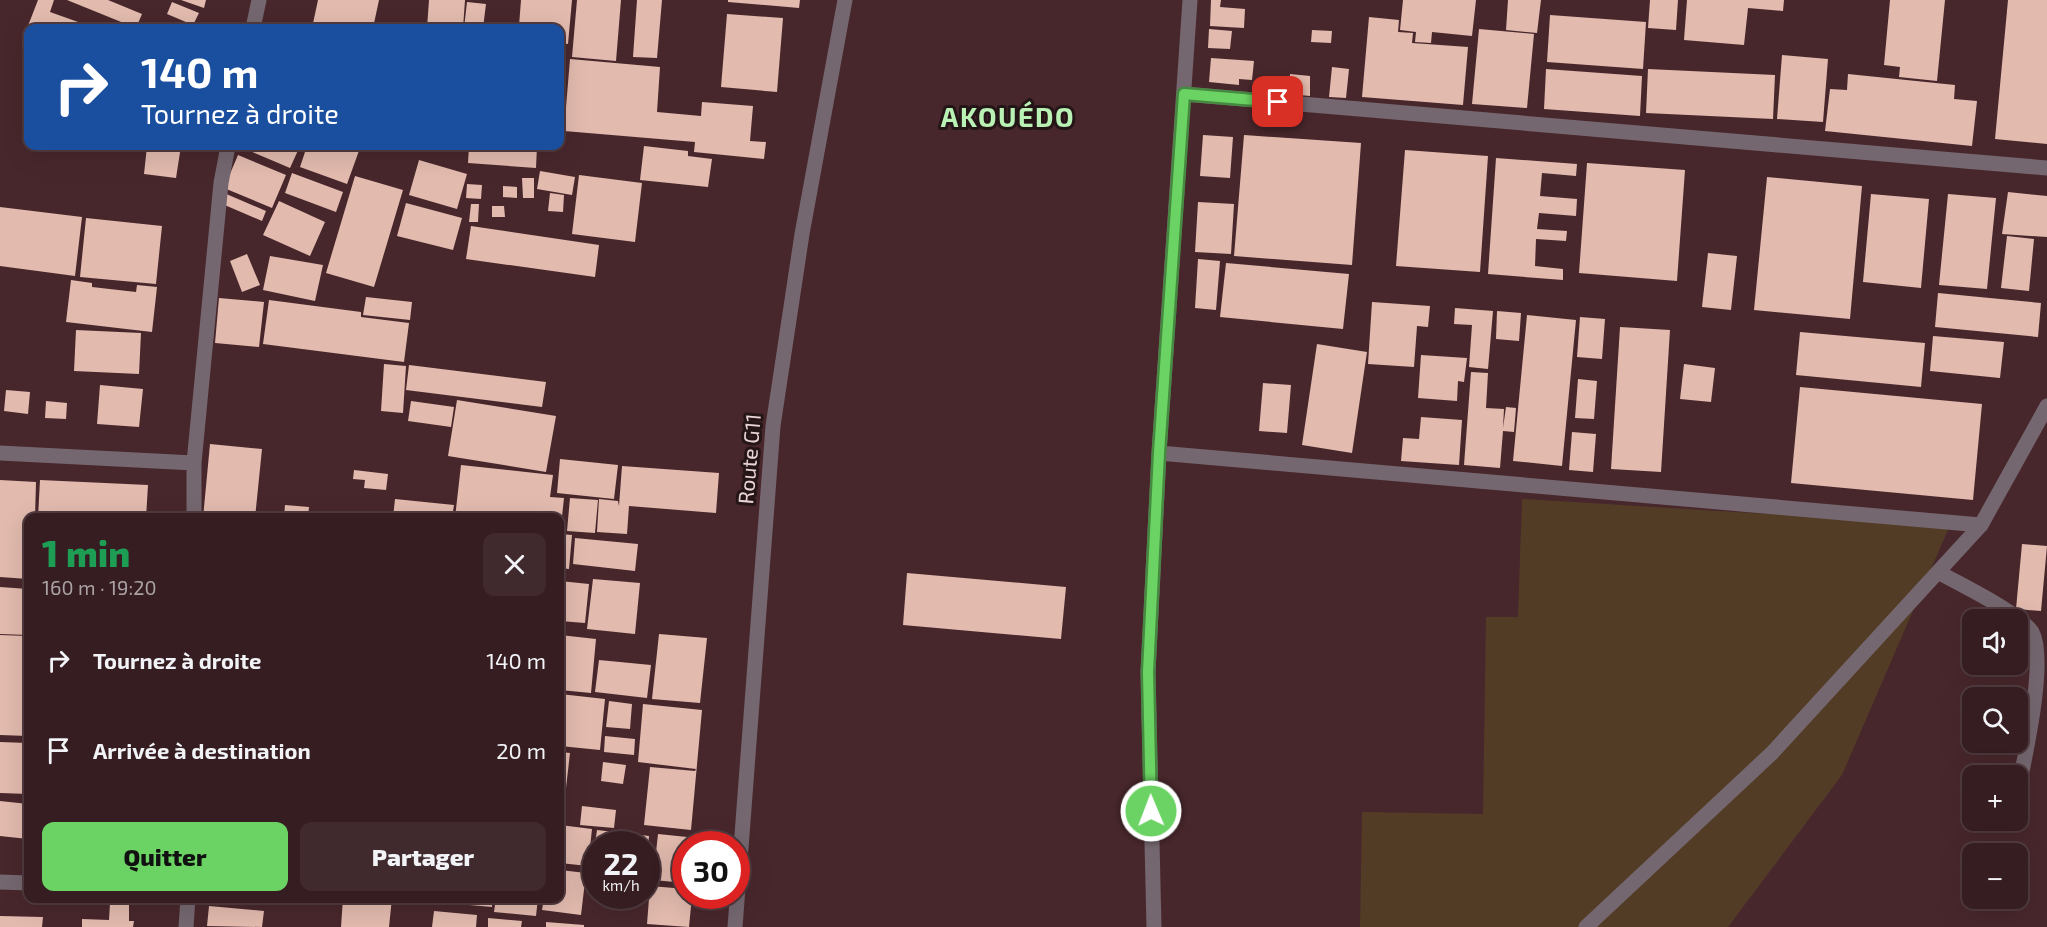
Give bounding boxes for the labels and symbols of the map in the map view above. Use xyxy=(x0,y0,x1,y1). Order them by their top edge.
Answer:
pin xyxy=(1252,76,1303,127)
district label: AKOUÉDO xyxy=(941,100,1075,132)
street label: Route G11 xyxy=(732,413,765,505)
position arrow xyxy=(1119,779,1183,843)
speed limit sign: 30 xyxy=(672,831,750,909)

